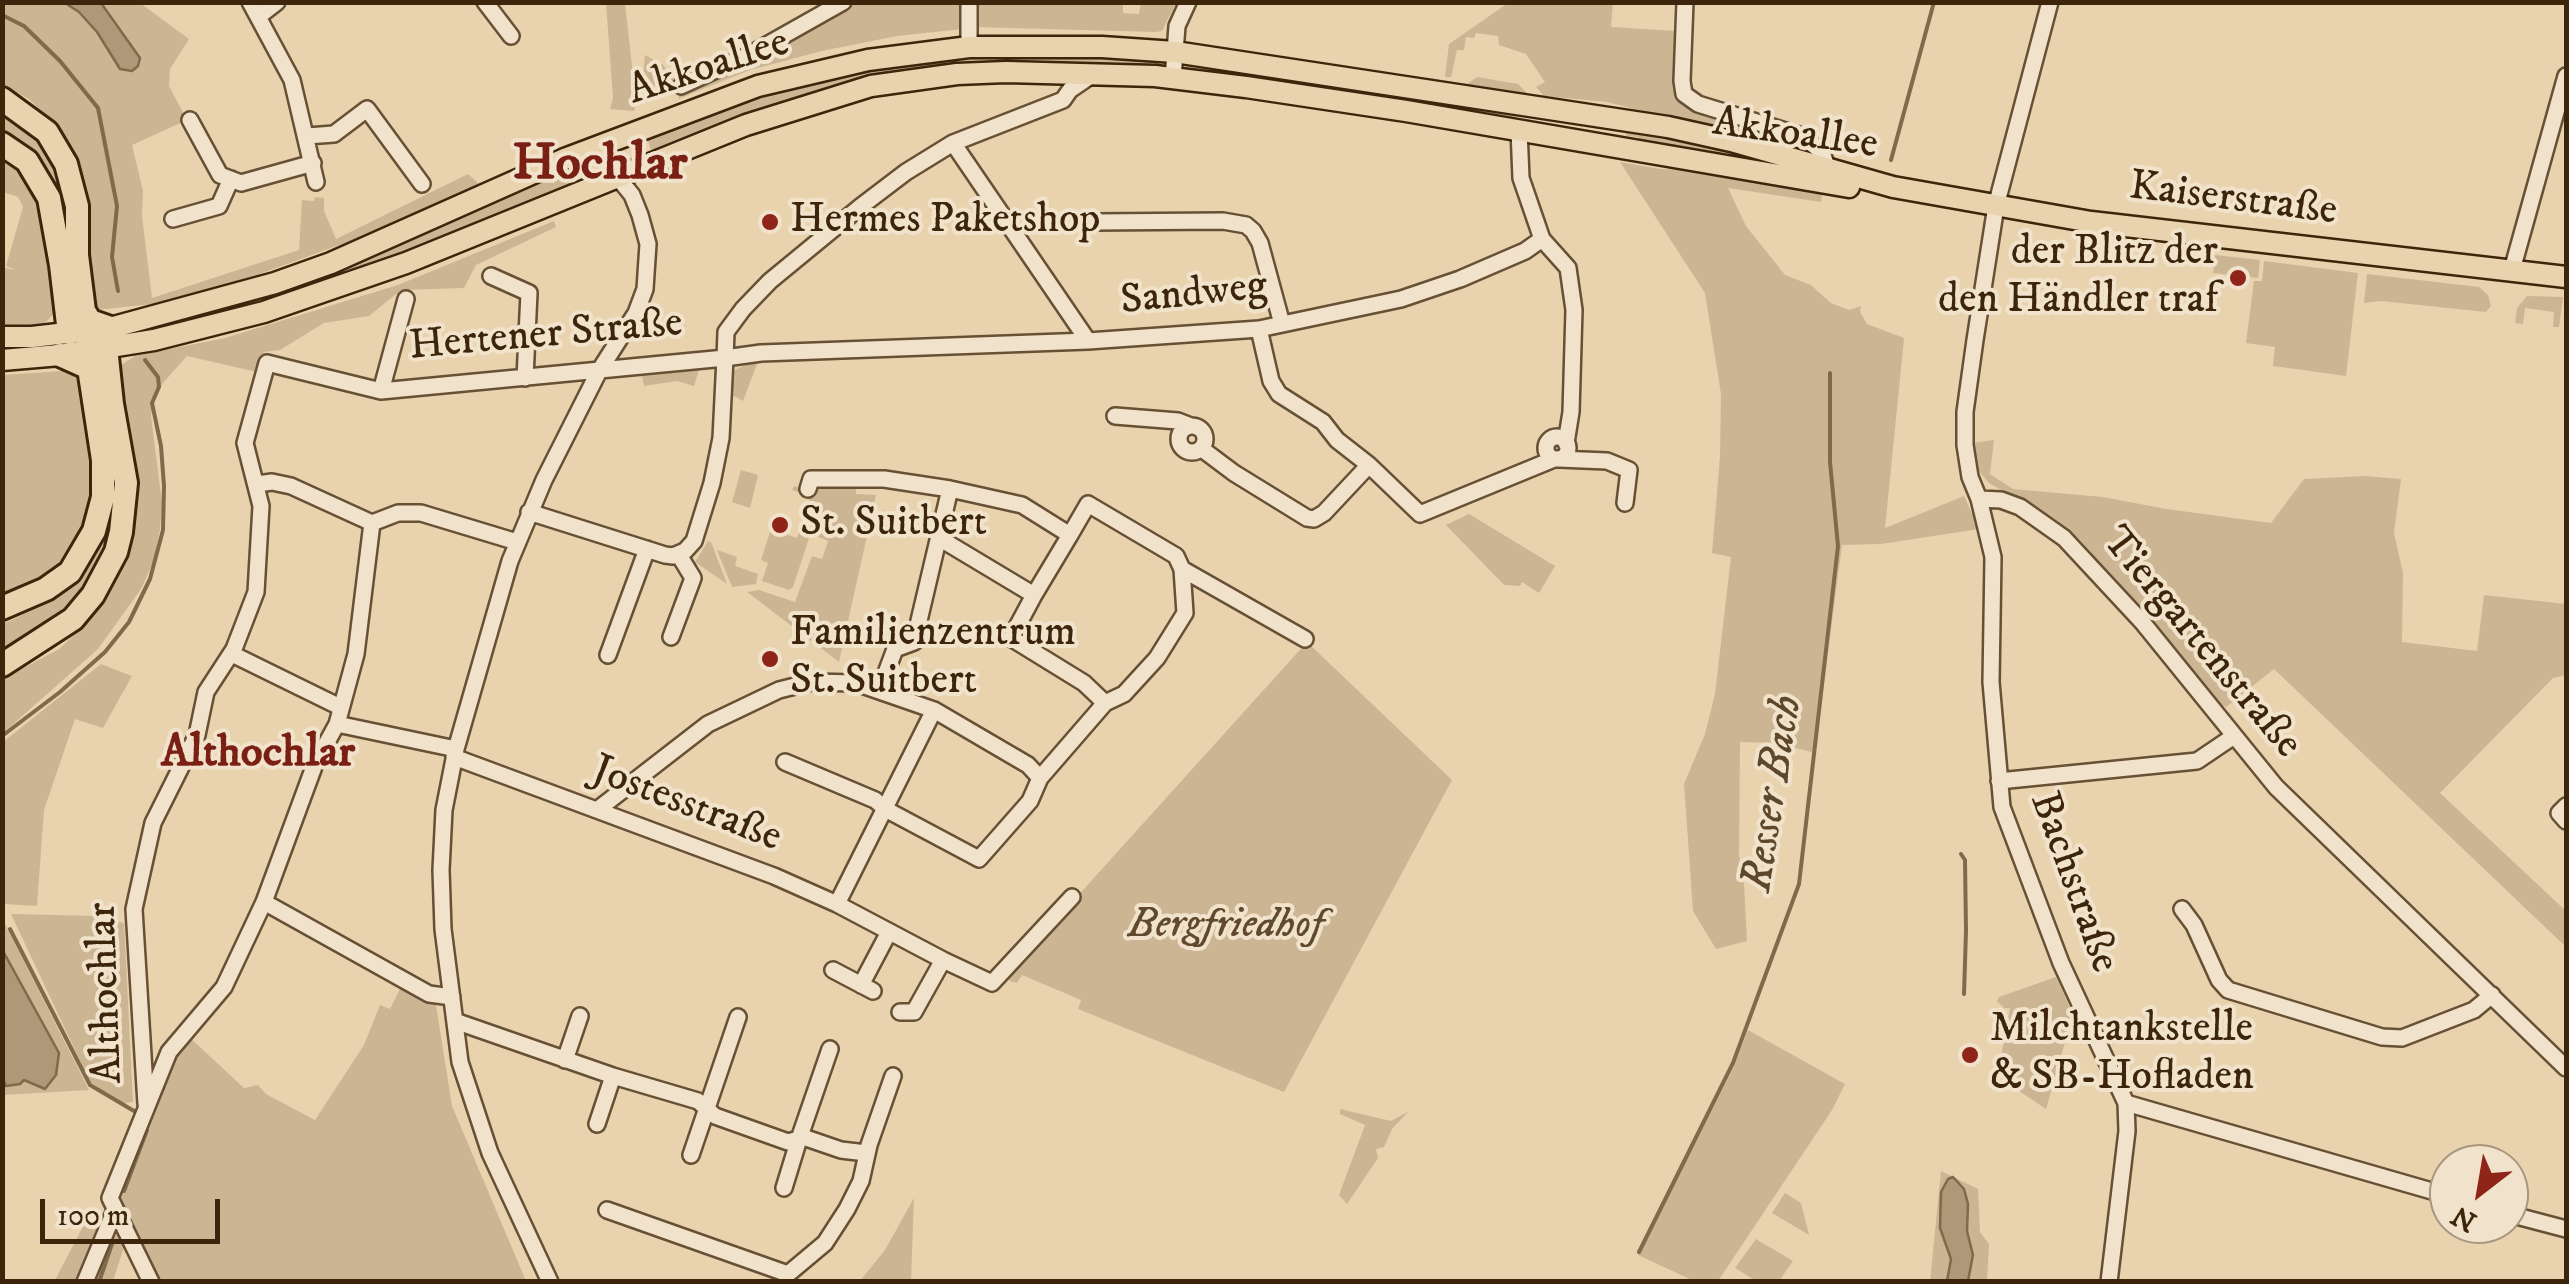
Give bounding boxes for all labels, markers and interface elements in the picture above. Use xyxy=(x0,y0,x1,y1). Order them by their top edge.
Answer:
street label: Akkoallee xyxy=(622,19,796,119)
street label: Akkoallee xyxy=(1709,99,1881,173)
district label: Hochlar xyxy=(513,136,687,198)
street label: Kaiserstraße xyxy=(2126,163,2340,239)
place label: Hermes Paketshop xyxy=(790,197,1100,247)
marker: Hermes Paketshop xyxy=(759,211,781,233)
place label: der Blitz der den Händler traf xyxy=(1938,229,2218,328)
street label: Sandweg xyxy=(1118,263,1270,329)
marker: der Blitz der den Händler traf xyxy=(2227,267,2249,289)
street label: Hertener Straße xyxy=(407,300,685,374)
place label: St. Suitbert xyxy=(800,500,987,550)
marker: St. Suitbert xyxy=(769,514,791,536)
street label: Tiergartenstraße xyxy=(2089,518,2311,770)
place label: Familienzentrum St. Suitbert xyxy=(790,610,1076,708)
marker: Familienzentrum St. Suitbert xyxy=(759,648,781,670)
water label: Resser Bach xyxy=(1733,692,1817,896)
district label: Althochlar xyxy=(161,729,355,783)
street label: Jostesstraße xyxy=(584,747,788,865)
street label: Bachstraße xyxy=(2016,786,2128,980)
street label: Althochlar xyxy=(80,902,136,1084)
park label: Bergfriedhof xyxy=(1128,902,1324,952)
place label: Milchtankstelle & SB-Hofladen xyxy=(1990,1006,2254,1104)
marker: Milchtankstelle & SB-Hofladen xyxy=(1959,1044,1981,1066)
north arrow xyxy=(2429,1144,2529,1244)
scale bar xyxy=(45,1179,225,1241)
text: 100 m xyxy=(57,1198,129,1235)
text: N xyxy=(2445,1198,2483,1239)

